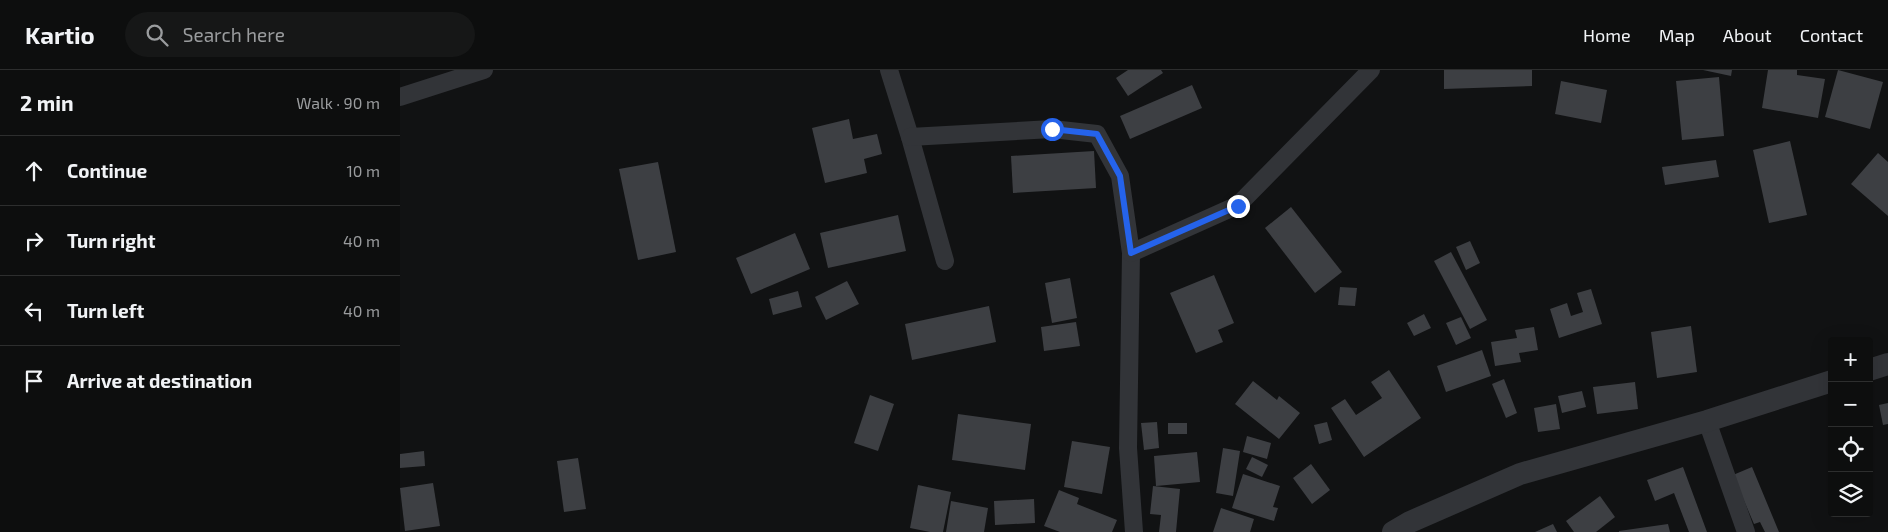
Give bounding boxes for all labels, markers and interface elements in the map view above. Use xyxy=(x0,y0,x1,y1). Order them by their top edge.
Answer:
search box xyxy=(125,12,475,57)
text: Kartio xyxy=(25,20,95,49)
icon: search xyxy=(143,21,171,49)
text: Search here xyxy=(183,23,285,46)
text: Home xyxy=(1583,24,1631,46)
text: Map xyxy=(1659,24,1695,46)
text: About xyxy=(1723,24,1772,46)
text: Contact xyxy=(1800,24,1863,46)
text: 2 min xyxy=(20,90,74,115)
text: Walk · 90 m xyxy=(296,93,380,112)
route start xyxy=(1041,118,1064,141)
icon: ahead xyxy=(20,157,48,185)
text: Continue xyxy=(67,159,147,182)
text: 10 m xyxy=(346,161,380,180)
route end xyxy=(1227,195,1250,218)
icon: right xyxy=(20,227,48,255)
text: Turn right xyxy=(67,229,155,252)
text: 40 m xyxy=(343,231,380,250)
icon: left xyxy=(20,297,48,325)
text: Turn left xyxy=(67,299,144,322)
text: 40 m xyxy=(343,301,380,320)
map controls xyxy=(1828,337,1873,517)
button: + xyxy=(1828,337,1873,382)
icon: arrive xyxy=(20,367,48,395)
text: Arrive at destination xyxy=(67,369,252,392)
button: − xyxy=(1828,382,1873,427)
button: locate xyxy=(1828,427,1873,472)
button: layers xyxy=(1828,472,1873,517)

